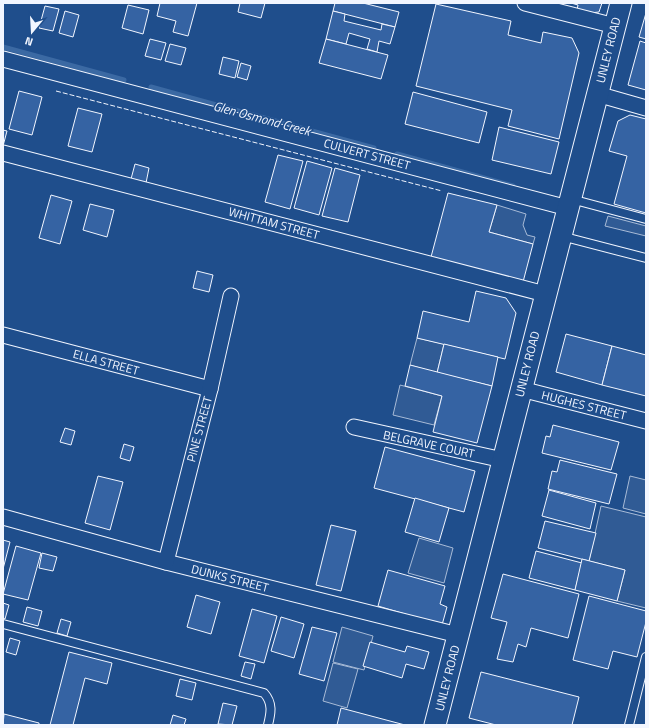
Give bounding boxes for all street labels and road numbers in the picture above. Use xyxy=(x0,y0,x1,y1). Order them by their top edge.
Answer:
street label: UNLEY ROAD xyxy=(591,15,625,85)
street label: CULVERT STREET xyxy=(322,133,413,175)
street label: WHITTAM STREET xyxy=(226,202,322,244)
street label: UNLEY ROAD xyxy=(510,329,544,399)
street label: ELLA STREET xyxy=(71,344,142,380)
street label: HUGHES STREET xyxy=(540,385,629,425)
street label: PINE STREET xyxy=(181,393,217,464)
street label: BELGRAVE COURT xyxy=(382,425,477,463)
street label: DUNKS STREET xyxy=(189,559,271,597)
street label: UNLEY ROAD xyxy=(430,643,464,713)

